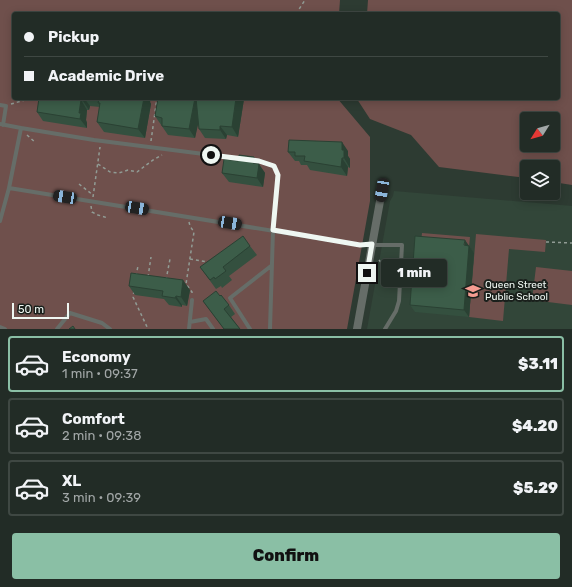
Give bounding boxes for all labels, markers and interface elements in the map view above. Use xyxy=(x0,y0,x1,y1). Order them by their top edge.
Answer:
text: Pickup xyxy=(48,28,99,46)
text: Academic Drive xyxy=(48,67,164,85)
north arrow xyxy=(520,112,560,152)
map controls xyxy=(520,112,560,200)
route start xyxy=(202,146,220,164)
button: layers xyxy=(520,160,560,200)
car xyxy=(374,177,390,203)
car xyxy=(52,189,78,205)
car xyxy=(124,200,150,216)
car xyxy=(217,215,243,231)
callout: 1 min xyxy=(381,259,447,287)
route end xyxy=(358,264,376,282)
text: 1 min xyxy=(397,265,431,280)
place label: Queen Street Public School xyxy=(485,279,548,303)
school or university icon: Queen Street Public School xyxy=(464,282,482,300)
scale bar xyxy=(12,301,69,320)
text: 50 m xyxy=(18,303,44,316)
icon: car xyxy=(14,346,50,382)
text: Economy xyxy=(62,348,131,366)
text: $3.11 xyxy=(518,355,558,373)
text: 1 min · 09:37 xyxy=(62,366,138,381)
icon: car xyxy=(14,408,50,444)
text: Comfort xyxy=(62,410,125,428)
text: $4.20 xyxy=(512,417,558,435)
text: 2 min · 09:38 xyxy=(62,428,141,443)
icon: car xyxy=(14,470,50,506)
text: XL xyxy=(62,472,81,490)
text: $5.29 xyxy=(513,479,558,497)
text: 3 min · 09:39 xyxy=(62,490,141,505)
button: Confirm xyxy=(12,533,560,579)

